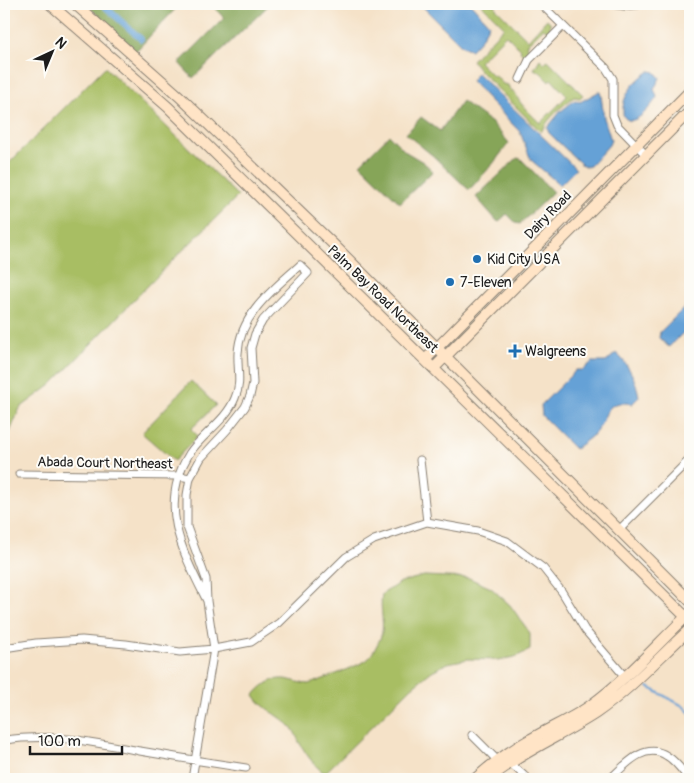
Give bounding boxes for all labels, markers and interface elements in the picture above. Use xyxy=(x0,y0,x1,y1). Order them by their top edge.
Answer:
north arrow xyxy=(28,28,78,78)
text: N xyxy=(51,34,70,52)
street label: Dairy Road xyxy=(521,187,575,243)
street label: Palm Bay Road Northeast xyxy=(324,242,442,357)
place label: Kid City USA xyxy=(487,251,560,268)
marker: Kid City USA xyxy=(471,253,483,265)
place label: 7-Eleven xyxy=(460,274,512,291)
marker: 7-Eleven xyxy=(444,276,456,288)
place label: Walgreens xyxy=(525,343,587,360)
marker: Walgreens xyxy=(509,345,521,357)
street label: Abada Court Northeast xyxy=(37,453,173,473)
scale bar xyxy=(30,723,122,755)
text: 100 m xyxy=(38,732,81,751)

